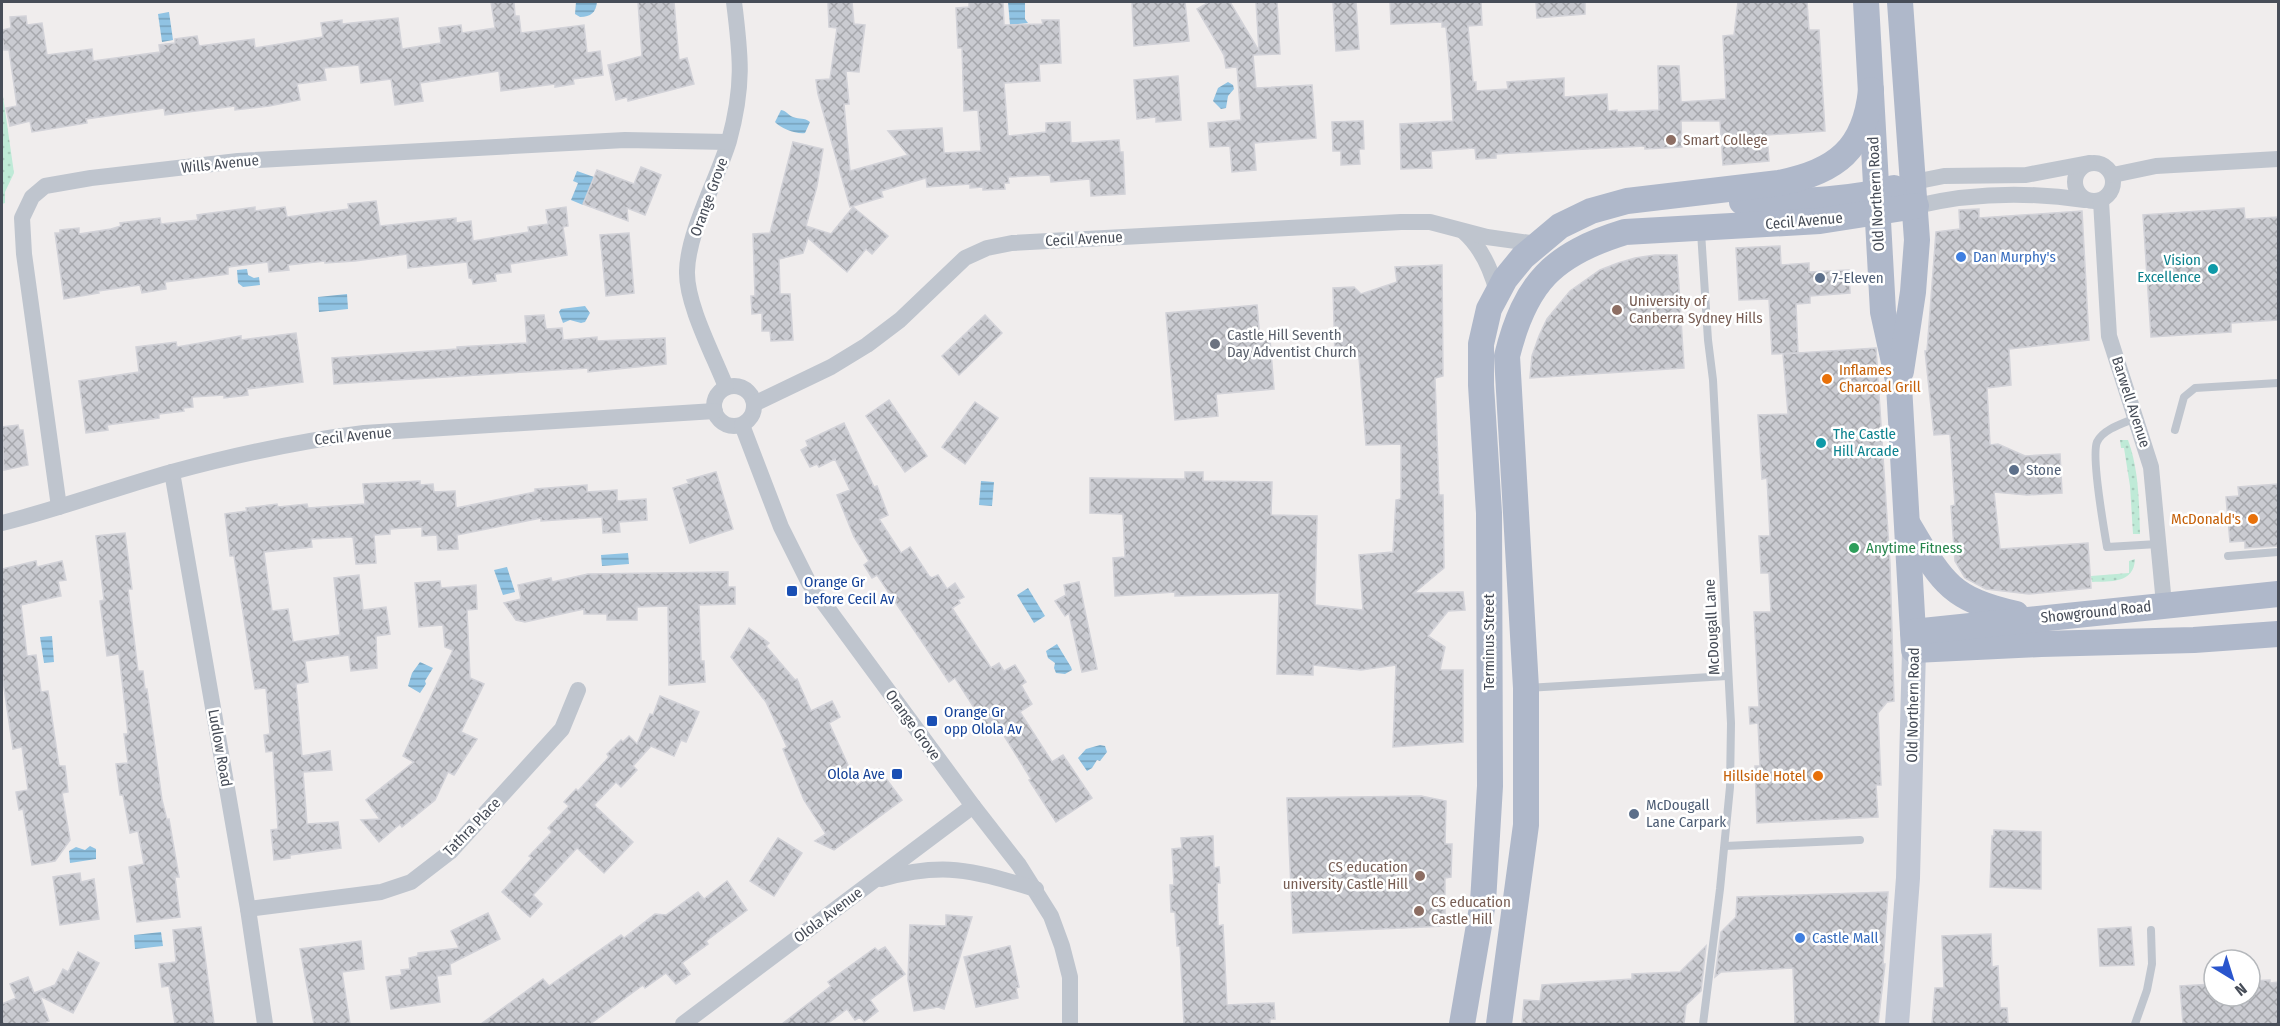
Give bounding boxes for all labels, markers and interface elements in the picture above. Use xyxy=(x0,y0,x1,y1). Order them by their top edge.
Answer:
place label: Smart College xyxy=(1683,131,1768,149)
marker: Smart College xyxy=(1664,133,1678,147)
street label: Old Northern Road xyxy=(1864,136,1888,252)
street label: Wills Avenue xyxy=(180,151,260,177)
street label: Orange Grove xyxy=(686,155,732,239)
street label: Cecil Avenue xyxy=(1765,209,1843,233)
street label: Cecil Avenue xyxy=(1045,228,1123,250)
place label: Dan Murphy's xyxy=(1973,248,2056,266)
marker: Dan Murphy's xyxy=(1954,250,1968,264)
place label: Vision Excellence xyxy=(2137,251,2201,286)
marker: Vision Excellence xyxy=(2206,262,2220,276)
place label: 7-Eleven xyxy=(1832,269,1884,287)
marker: 7-Eleven xyxy=(1813,271,1827,285)
place label: University of Canberra Sydney Hills xyxy=(1629,292,1763,327)
marker: University of Canberra Sydney Hills xyxy=(1610,303,1624,317)
place label: Castle Hill Seventh Day Adventist Church xyxy=(1227,326,1357,361)
marker: Castle Hill Seventh Day Adventist Church xyxy=(1208,337,1222,351)
street label: Barwell Avenue xyxy=(2108,354,2154,450)
place label: Inflames Charcoal Grill xyxy=(1839,361,1921,396)
marker: Inflames Charcoal Grill xyxy=(1820,372,1834,386)
street label: Cecil Avenue xyxy=(314,423,392,449)
place label: The Castle Hill Arcade xyxy=(1833,425,1899,460)
marker: The Castle Hill Arcade xyxy=(1814,436,1828,450)
place label: Stone xyxy=(2026,461,2061,479)
marker: Stone xyxy=(2007,463,2021,477)
place label: McDonald's xyxy=(2171,510,2241,528)
marker: McDonald's xyxy=(2246,512,2260,526)
place label: Anytime Fitness xyxy=(1866,539,1962,557)
marker: Anytime Fitness xyxy=(1847,541,1861,555)
place label: Orange Gr before Cecil Av xyxy=(804,573,895,608)
street label: McDougall Lane xyxy=(1700,579,1724,675)
marker: Orange Gr before Cecil Av xyxy=(785,584,799,598)
street label: Terminus Street xyxy=(1480,594,1498,690)
street label: Showground Road xyxy=(2040,597,2152,627)
street label: Old Northern Road xyxy=(1903,647,1923,763)
street label: Orange Grove xyxy=(881,686,945,764)
place label: Orange Gr opp Olola Av xyxy=(944,703,1022,738)
street label: Ludlow Road xyxy=(204,708,236,788)
marker: Orange Gr opp Olola Av xyxy=(925,714,939,728)
place label: Olola Ave xyxy=(827,765,885,783)
marker: Olola Ave xyxy=(890,767,904,781)
place label: Hillside Hotel xyxy=(1723,767,1806,785)
marker: Hillside Hotel xyxy=(1811,769,1825,783)
street label: Tathra Place xyxy=(440,794,504,860)
place label: McDougall Lane Carpark xyxy=(1646,796,1726,831)
marker: McDougall Lane Carpark xyxy=(1627,807,1641,821)
place label: CS education university Castle Hill xyxy=(1283,858,1408,893)
marker: CS education university Castle Hill xyxy=(1413,869,1427,883)
street label: Olola Avenue xyxy=(790,883,866,947)
place label: CS education Castle Hill xyxy=(1431,893,1511,928)
marker: CS education Castle Hill xyxy=(1412,904,1426,918)
place label: Castle Mall xyxy=(1812,929,1879,947)
marker: Castle Mall xyxy=(1793,931,1807,945)
north arrow xyxy=(2202,948,2262,1008)
text: N xyxy=(2231,979,2251,1000)

